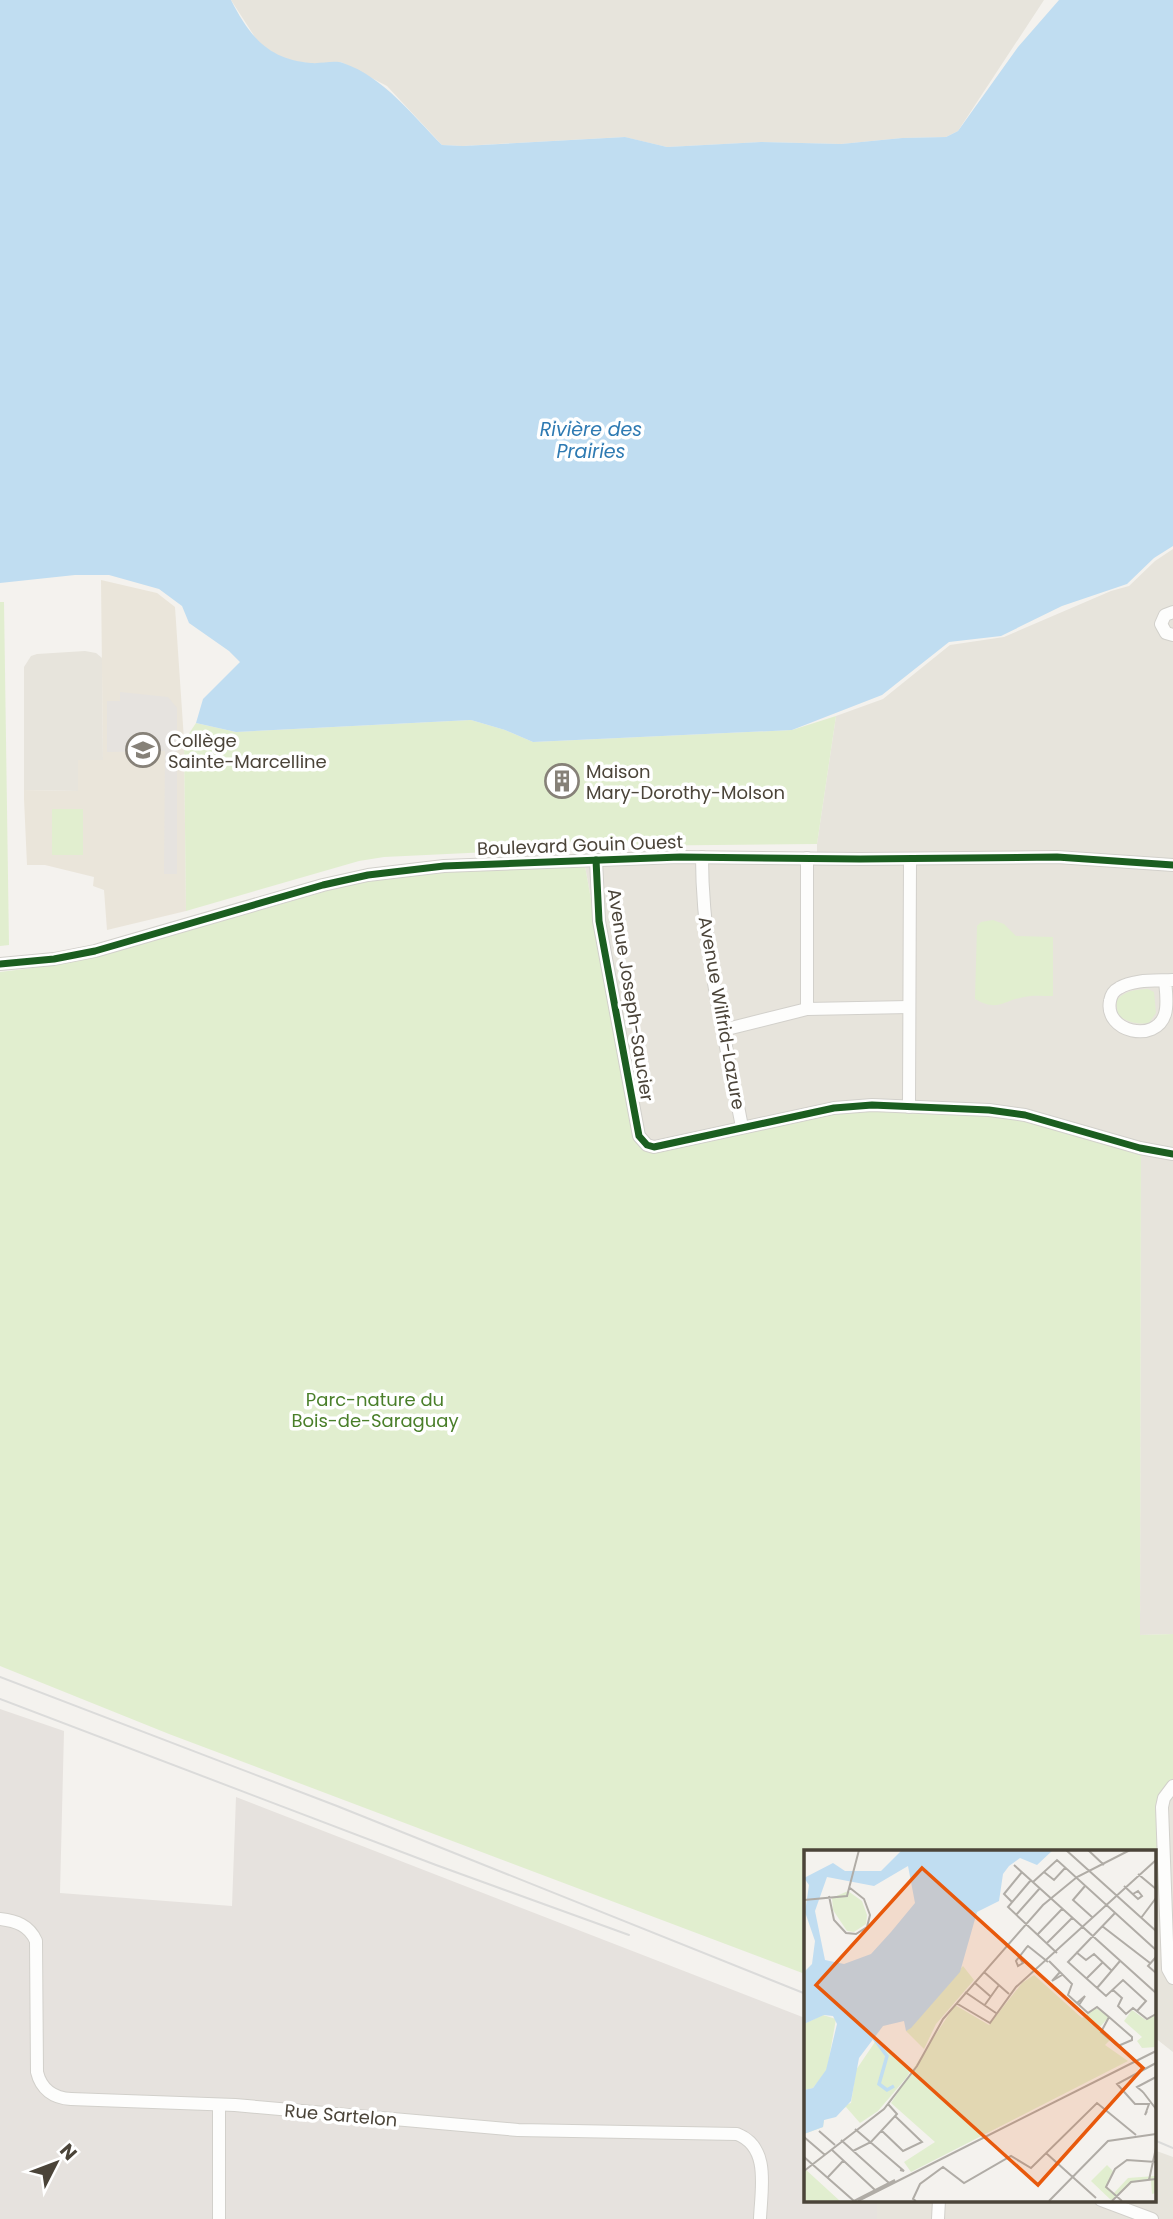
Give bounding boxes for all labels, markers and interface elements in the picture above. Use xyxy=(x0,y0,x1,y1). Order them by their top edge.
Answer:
water label: Rivière des Prairies xyxy=(540,416,642,465)
place label: Collège Sainte-Marcelline xyxy=(168,728,327,774)
school or university icon: Collège Sainte-Marcelline xyxy=(124,731,162,769)
place label: Maison Mary-Dorothy-Molson xyxy=(586,759,785,805)
building icon: Maison Mary-Dorothy-Molson xyxy=(543,762,581,800)
street label: Boulevard Gouin Ouest xyxy=(477,829,683,861)
street label: Avenue Joseph-Saucier xyxy=(602,887,660,1103)
street label: Avenue Wilfrid-Lazure xyxy=(693,915,751,1111)
park label: Parc-nature du Bois-de-Saraguay xyxy=(291,1387,459,1433)
inset map xyxy=(804,1850,1156,2202)
street label: Rue Sartelon xyxy=(284,2098,398,2132)
north arrow xyxy=(21,2128,91,2198)
text: N xyxy=(53,2138,83,2166)

